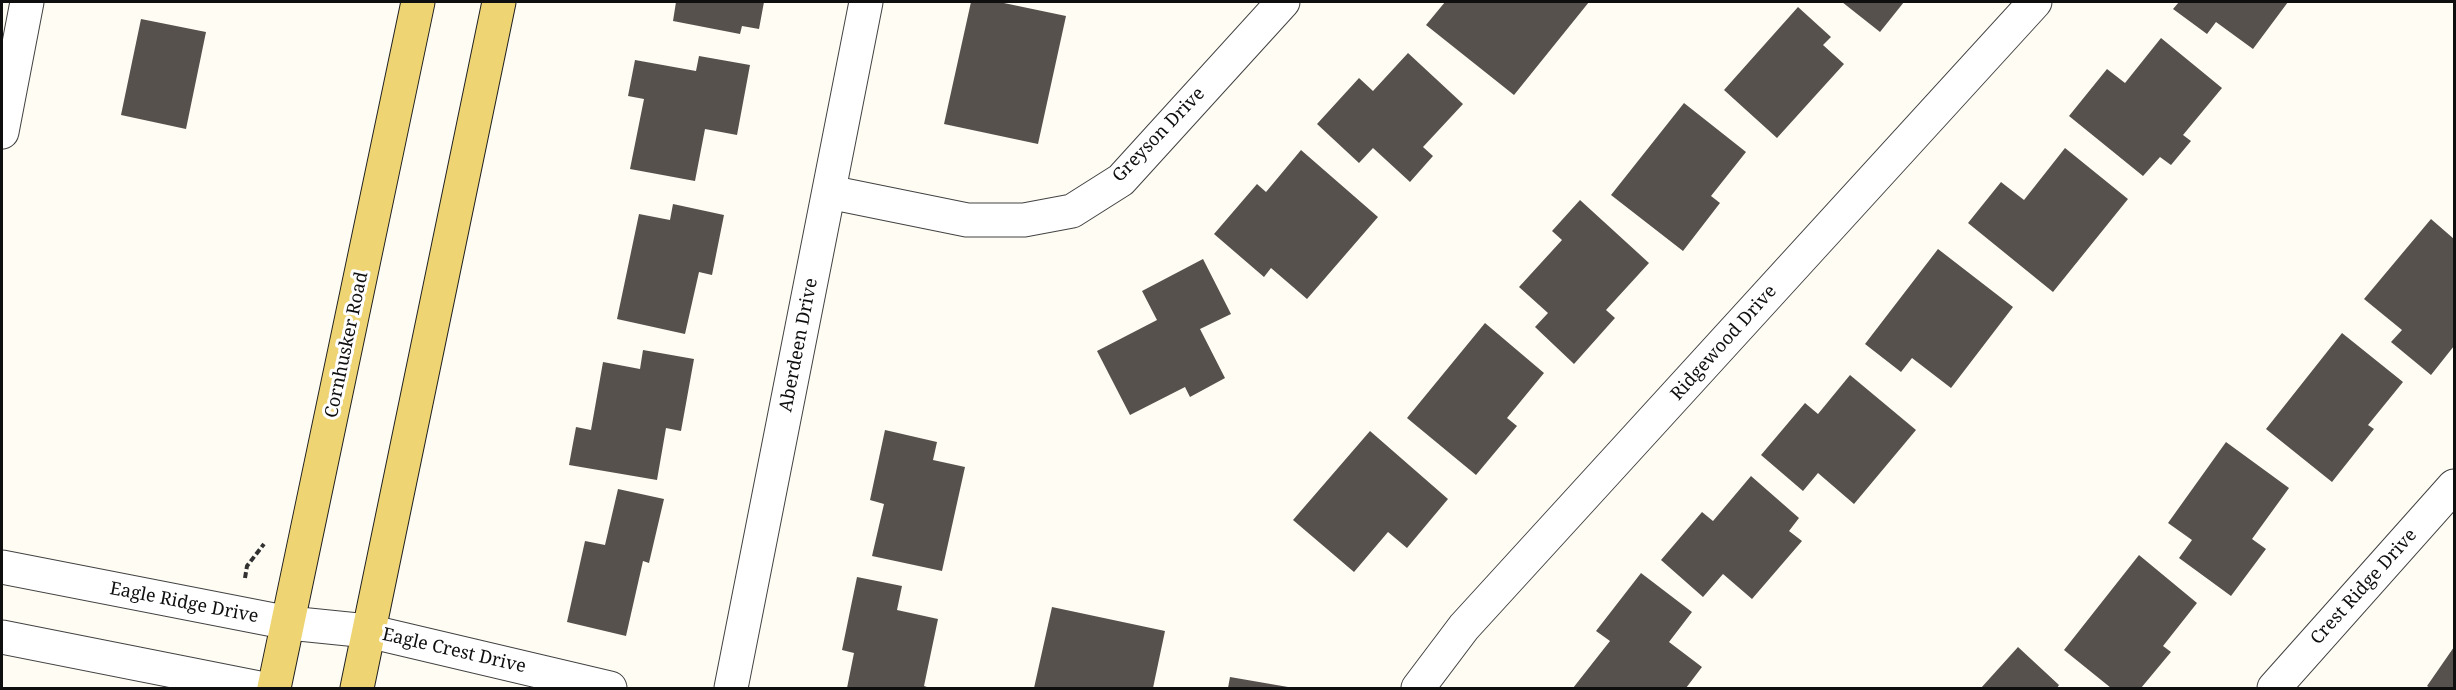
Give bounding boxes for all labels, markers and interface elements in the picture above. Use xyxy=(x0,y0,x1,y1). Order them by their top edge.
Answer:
street label: Greyson Drive xyxy=(1108,83,1210,187)
street label: Cornhusker Road xyxy=(321,270,373,420)
street label: Aberdeen Drive xyxy=(775,276,823,414)
street label: Ridgewood Drive xyxy=(1667,281,1781,405)
street label: Crest Ridge Drive xyxy=(2306,525,2422,649)
street label: Eagle Ridge Drive xyxy=(108,578,260,628)
street label: Eagle Crest Drive xyxy=(380,624,528,678)

